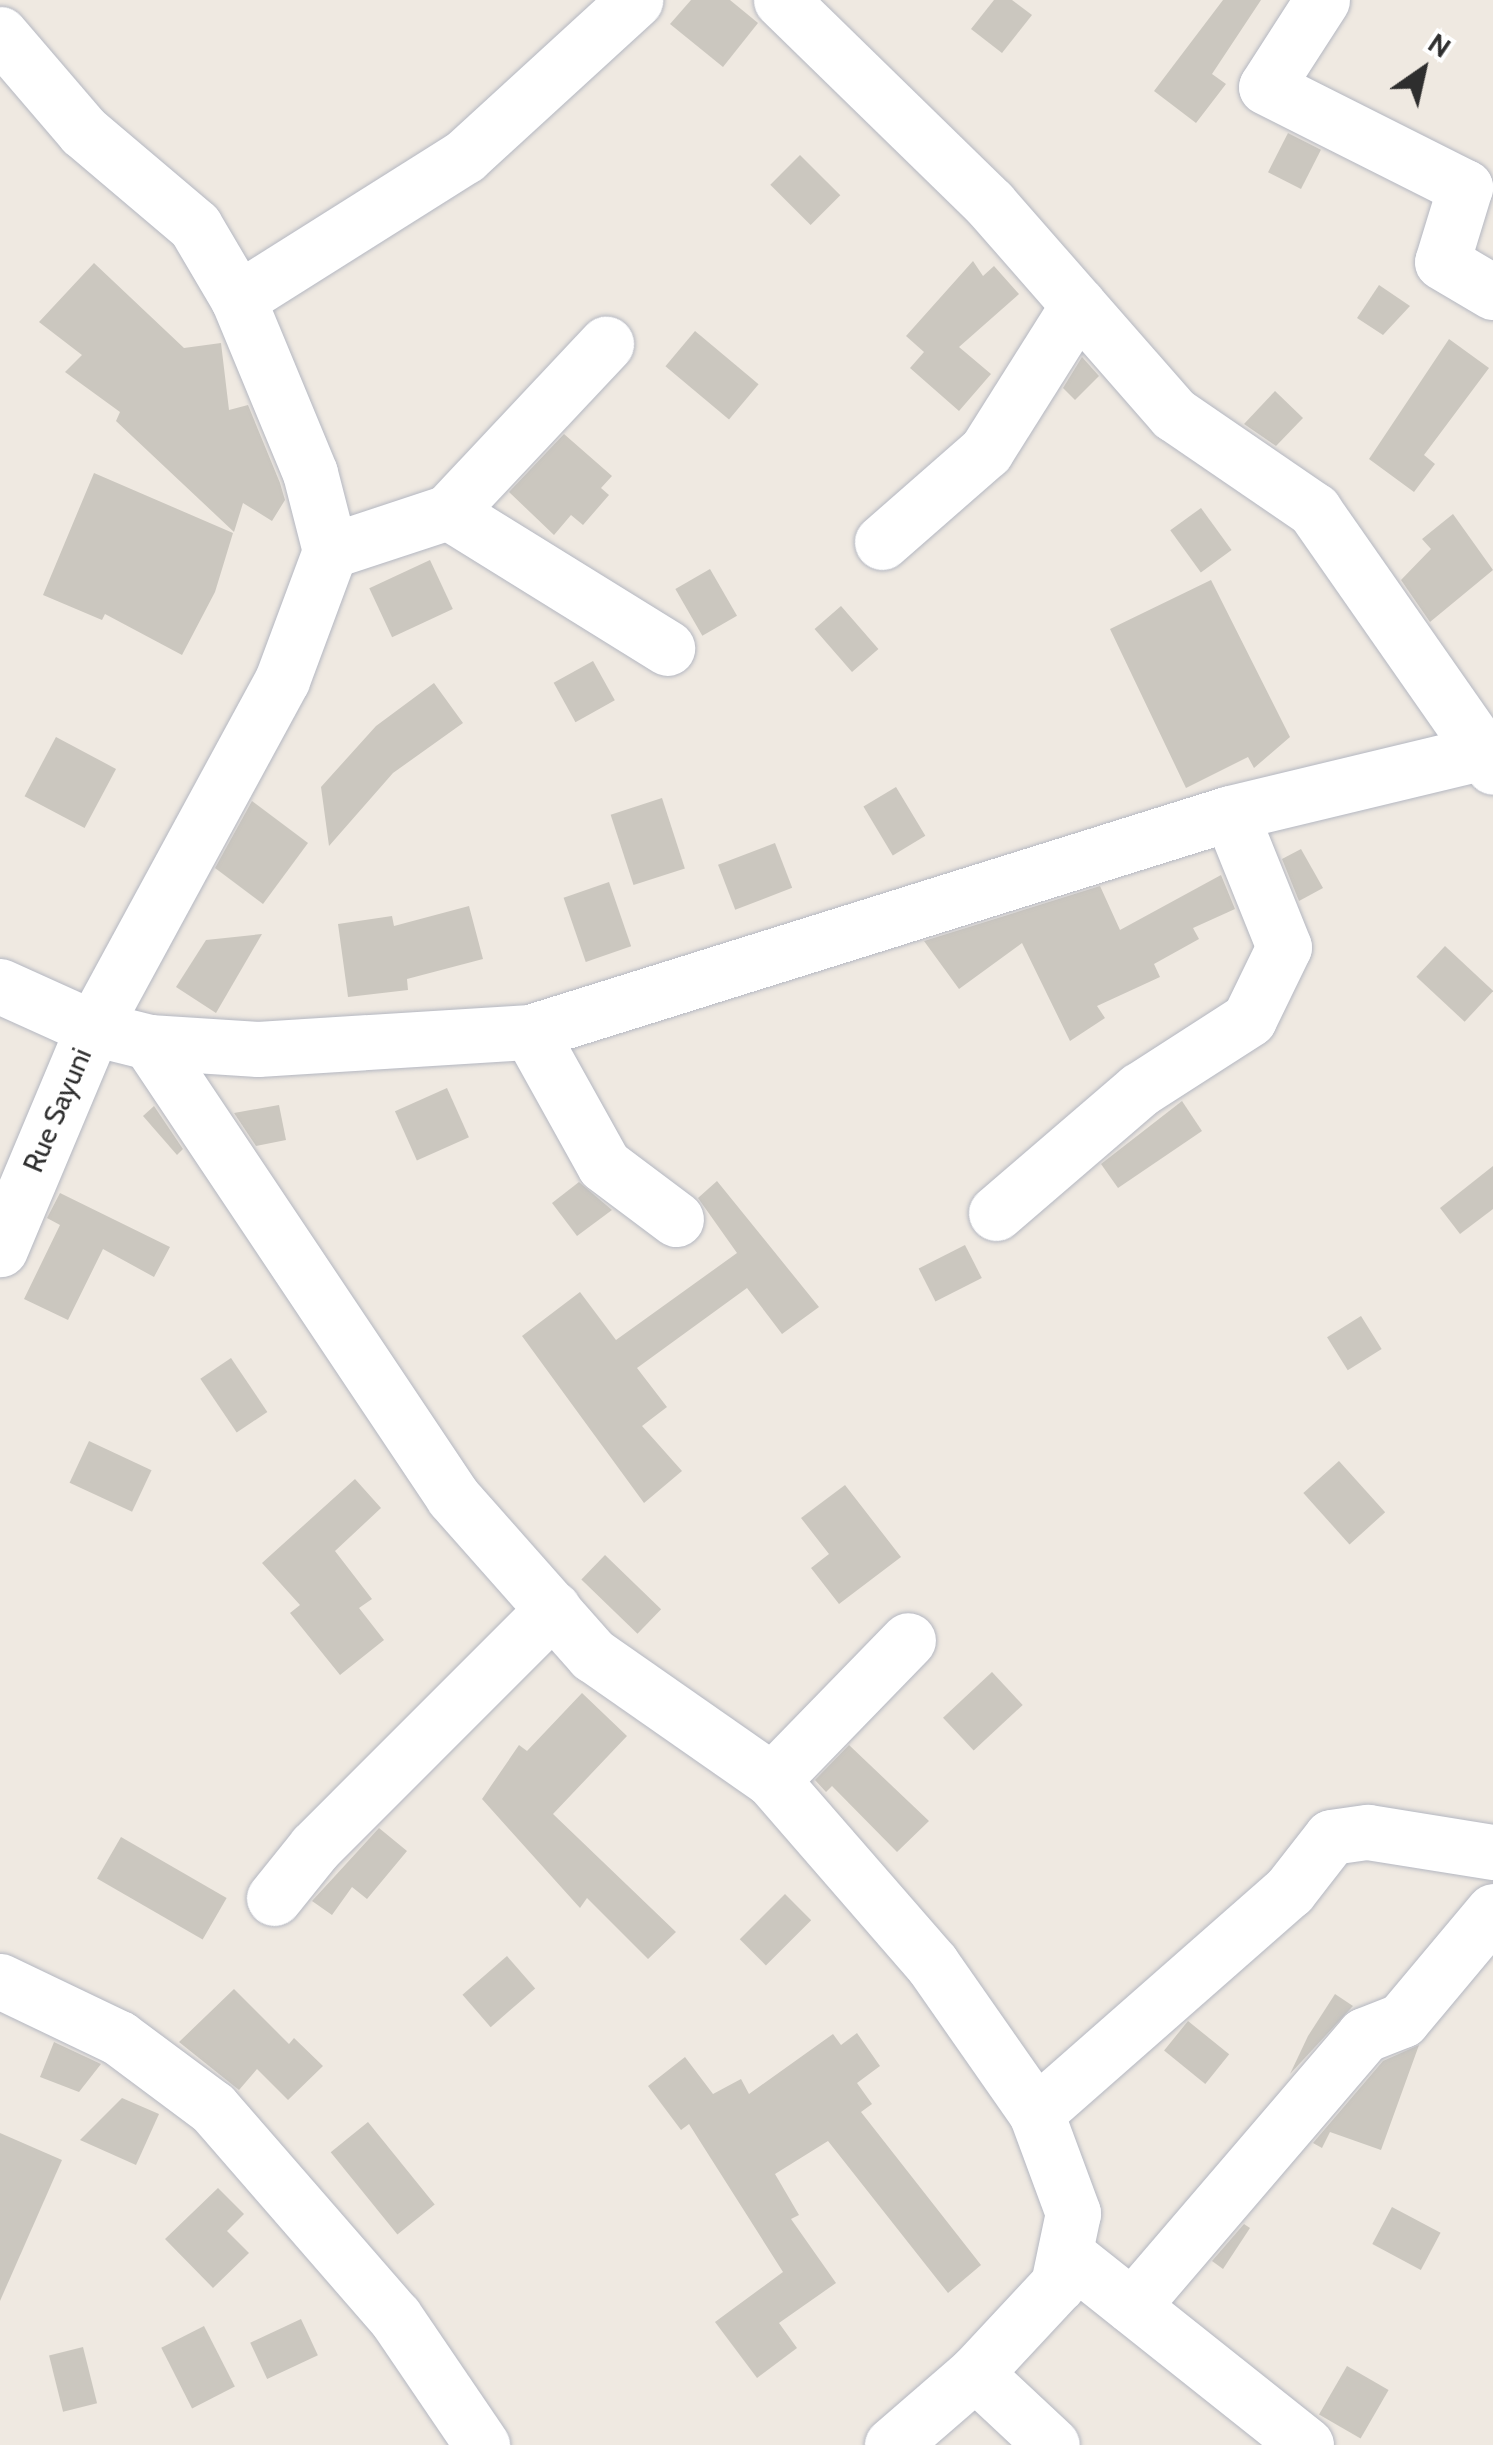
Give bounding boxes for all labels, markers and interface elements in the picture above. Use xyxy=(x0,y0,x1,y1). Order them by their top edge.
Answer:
north arrow xyxy=(1373,20,1473,120)
text: N xyxy=(1422,25,1457,65)
street label: Rue Sayuni xyxy=(16,1043,98,1177)

